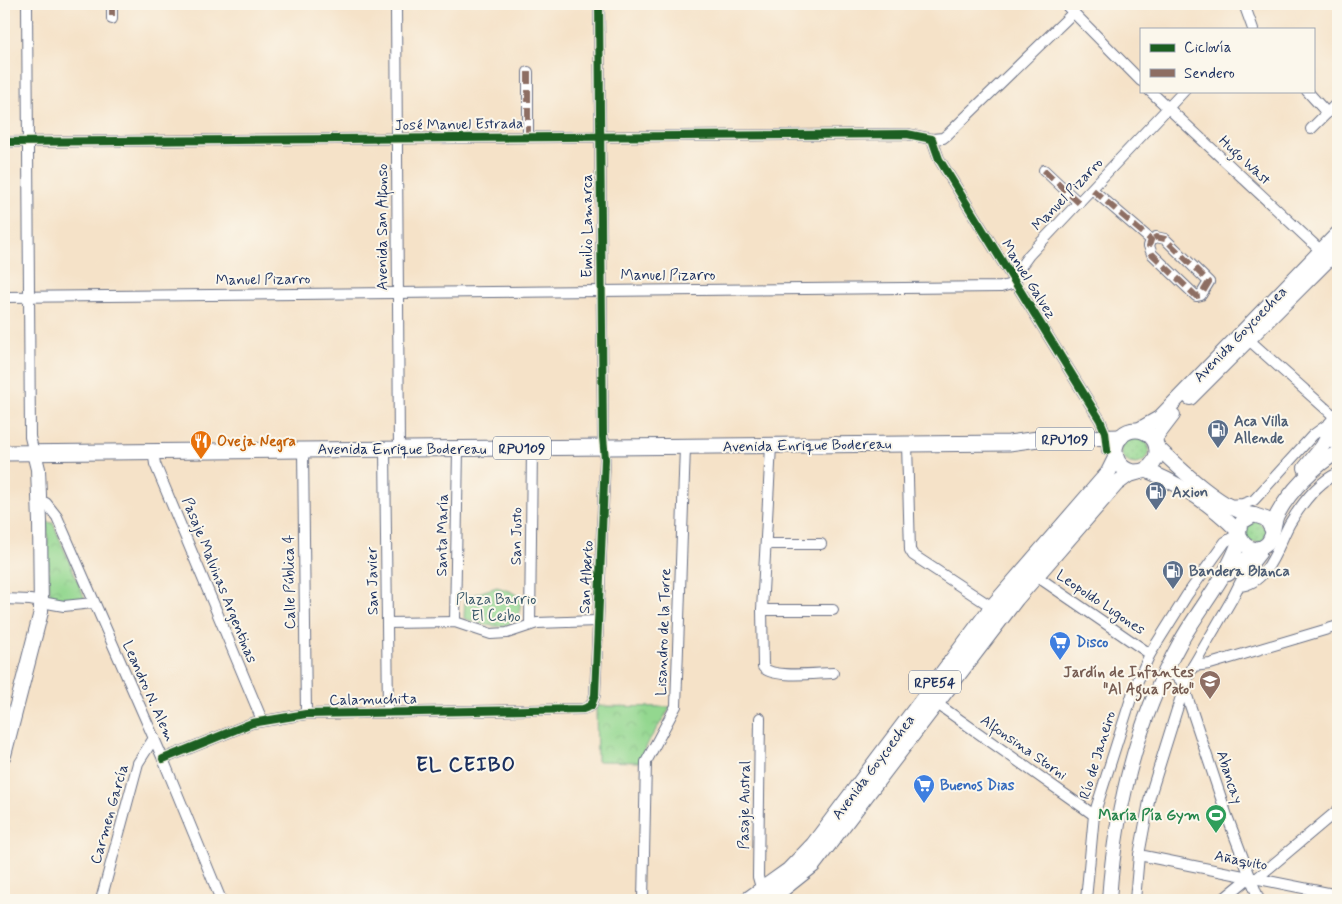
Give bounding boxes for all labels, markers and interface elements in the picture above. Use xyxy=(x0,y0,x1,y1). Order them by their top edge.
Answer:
legend xyxy=(1140,28,1314,92)
text: Ciclovía xyxy=(1184,38,1232,58)
text: Sendero xyxy=(1184,64,1235,84)
street label: José Manuel Estrada xyxy=(395,114,523,136)
street label: Hugo Wast xyxy=(1213,132,1275,191)
street label: Manuel Pizarro xyxy=(1028,154,1108,236)
street label: Avenida San Alfonso xyxy=(373,164,395,290)
street label: Emilio Lamarca xyxy=(578,174,598,278)
street label: Manuel Galvez xyxy=(996,236,1060,323)
street label: Manuel Pizarro xyxy=(621,266,715,286)
street label: Manuel Pizarro xyxy=(215,269,311,291)
street label: Avenida Goycoechea xyxy=(1190,282,1292,387)
place label: Aca Villa Allende xyxy=(1234,412,1289,449)
fuel station icon: Aca Villa Allende xyxy=(1206,418,1230,449)
road number: RPU109 xyxy=(1036,428,1094,450)
restaurant icon: Oveja Negra xyxy=(189,429,213,460)
place label: Oveja Negra xyxy=(217,432,296,453)
street label: Avenida Enrique Bodereau xyxy=(722,435,892,457)
road number: RPU109 xyxy=(493,436,551,459)
street label: Avenida Enrique Bodereau xyxy=(318,440,487,460)
fuel station icon: Axion xyxy=(1144,480,1168,511)
place label: Axion xyxy=(1172,483,1208,503)
street label: Santa María xyxy=(432,493,454,577)
street label: Pasaje Malvinas Argentinas xyxy=(177,494,262,667)
street label: San Justo xyxy=(506,507,528,565)
street label: Calle Pública 4 xyxy=(279,534,301,630)
street label: San Alberto xyxy=(575,540,599,614)
street label: San Javier xyxy=(362,546,384,615)
fuel station icon: Bandera Blanca xyxy=(1161,559,1185,590)
place label: Bandera Blanca xyxy=(1189,562,1290,582)
street label: Leopoldo Lugones xyxy=(1051,566,1149,641)
street label: Lisandro de la Torre xyxy=(652,568,676,696)
park label: Plaza Barrio El Ceibo xyxy=(456,590,536,627)
supermarket icon: Disco xyxy=(1048,630,1072,661)
place label: Disco xyxy=(1076,633,1108,653)
street label: Leandro N. Alem xyxy=(117,638,179,745)
place label: Jardín de Infantes "Al Agua Pato" xyxy=(1063,663,1194,702)
school or university icon: Jardín de Infantes "Al Agua Pato" xyxy=(1198,669,1222,700)
road number: RPE54 xyxy=(909,670,961,694)
street label: Calamuchita xyxy=(329,689,417,711)
street label: Río de Janeiro xyxy=(1075,709,1121,802)
street label: Avenida Goycoechea xyxy=(828,711,920,824)
street label: Alfonsina Storni xyxy=(975,711,1071,787)
street label: Abancay xyxy=(1211,748,1247,807)
district label: EL CEIBO xyxy=(416,752,516,779)
street label: Pasaje Austral xyxy=(734,760,756,850)
street label: Carmen García xyxy=(86,762,134,867)
supermarket icon: Buenos Dias xyxy=(912,773,936,804)
place label: Buenos Dias xyxy=(940,776,1015,796)
sports icon: María Pía Gym xyxy=(1204,803,1228,834)
place label: María Pía Gym xyxy=(1098,806,1200,826)
street label: Añaquito xyxy=(1213,846,1269,876)

